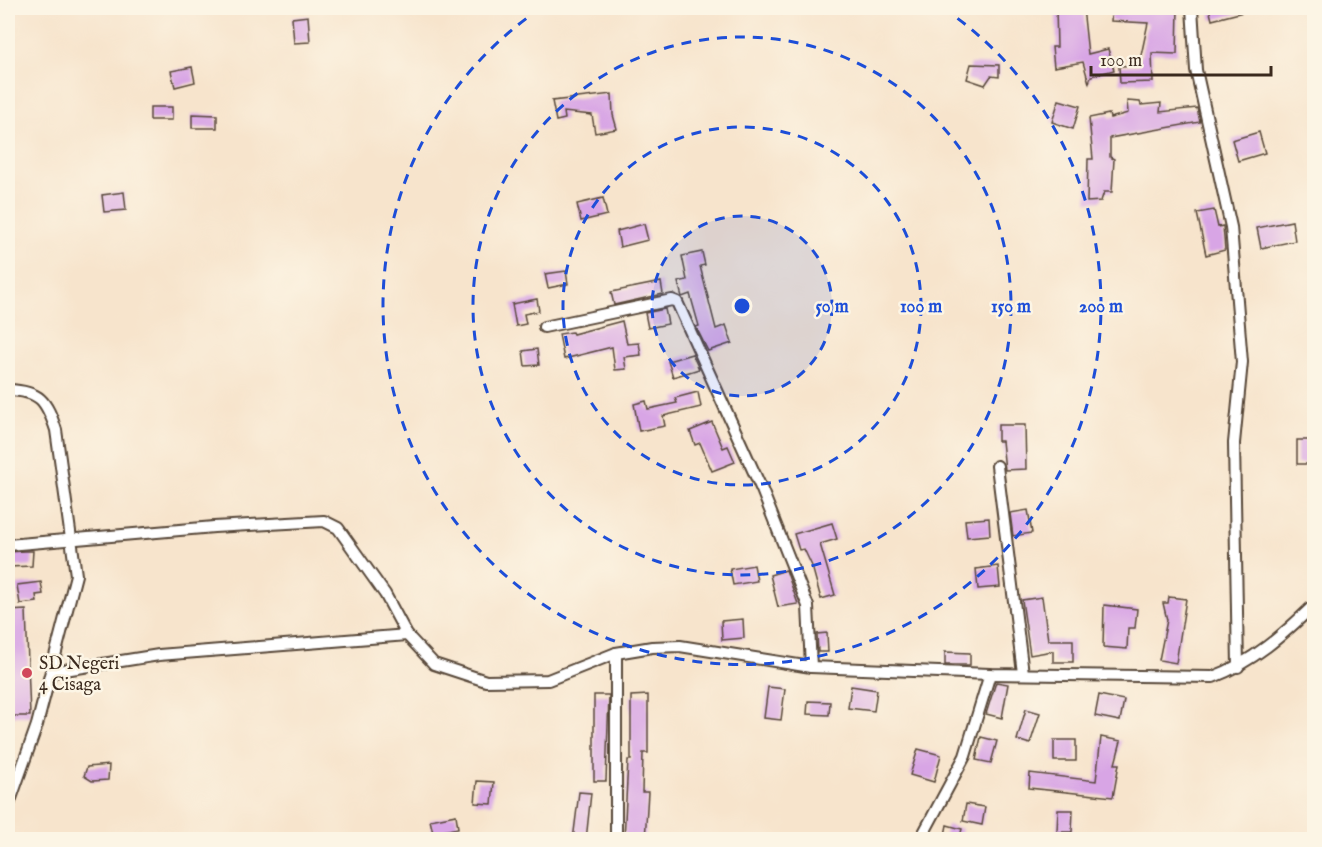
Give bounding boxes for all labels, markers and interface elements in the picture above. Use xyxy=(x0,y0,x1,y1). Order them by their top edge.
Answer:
scale bar xyxy=(1091,39,1271,77)
text: 100 m xyxy=(1100,50,1142,73)
centre of rings xyxy=(732,296,752,316)
text: 50 m xyxy=(815,296,849,319)
text: 100 m xyxy=(900,296,942,319)
text: 150 m xyxy=(991,296,1031,319)
text: 200 m xyxy=(1079,296,1123,319)
place label: SD Negeri 4 Cisaga xyxy=(39,653,120,697)
marker: SD Negeri 4 Cisaga xyxy=(20,666,34,680)

